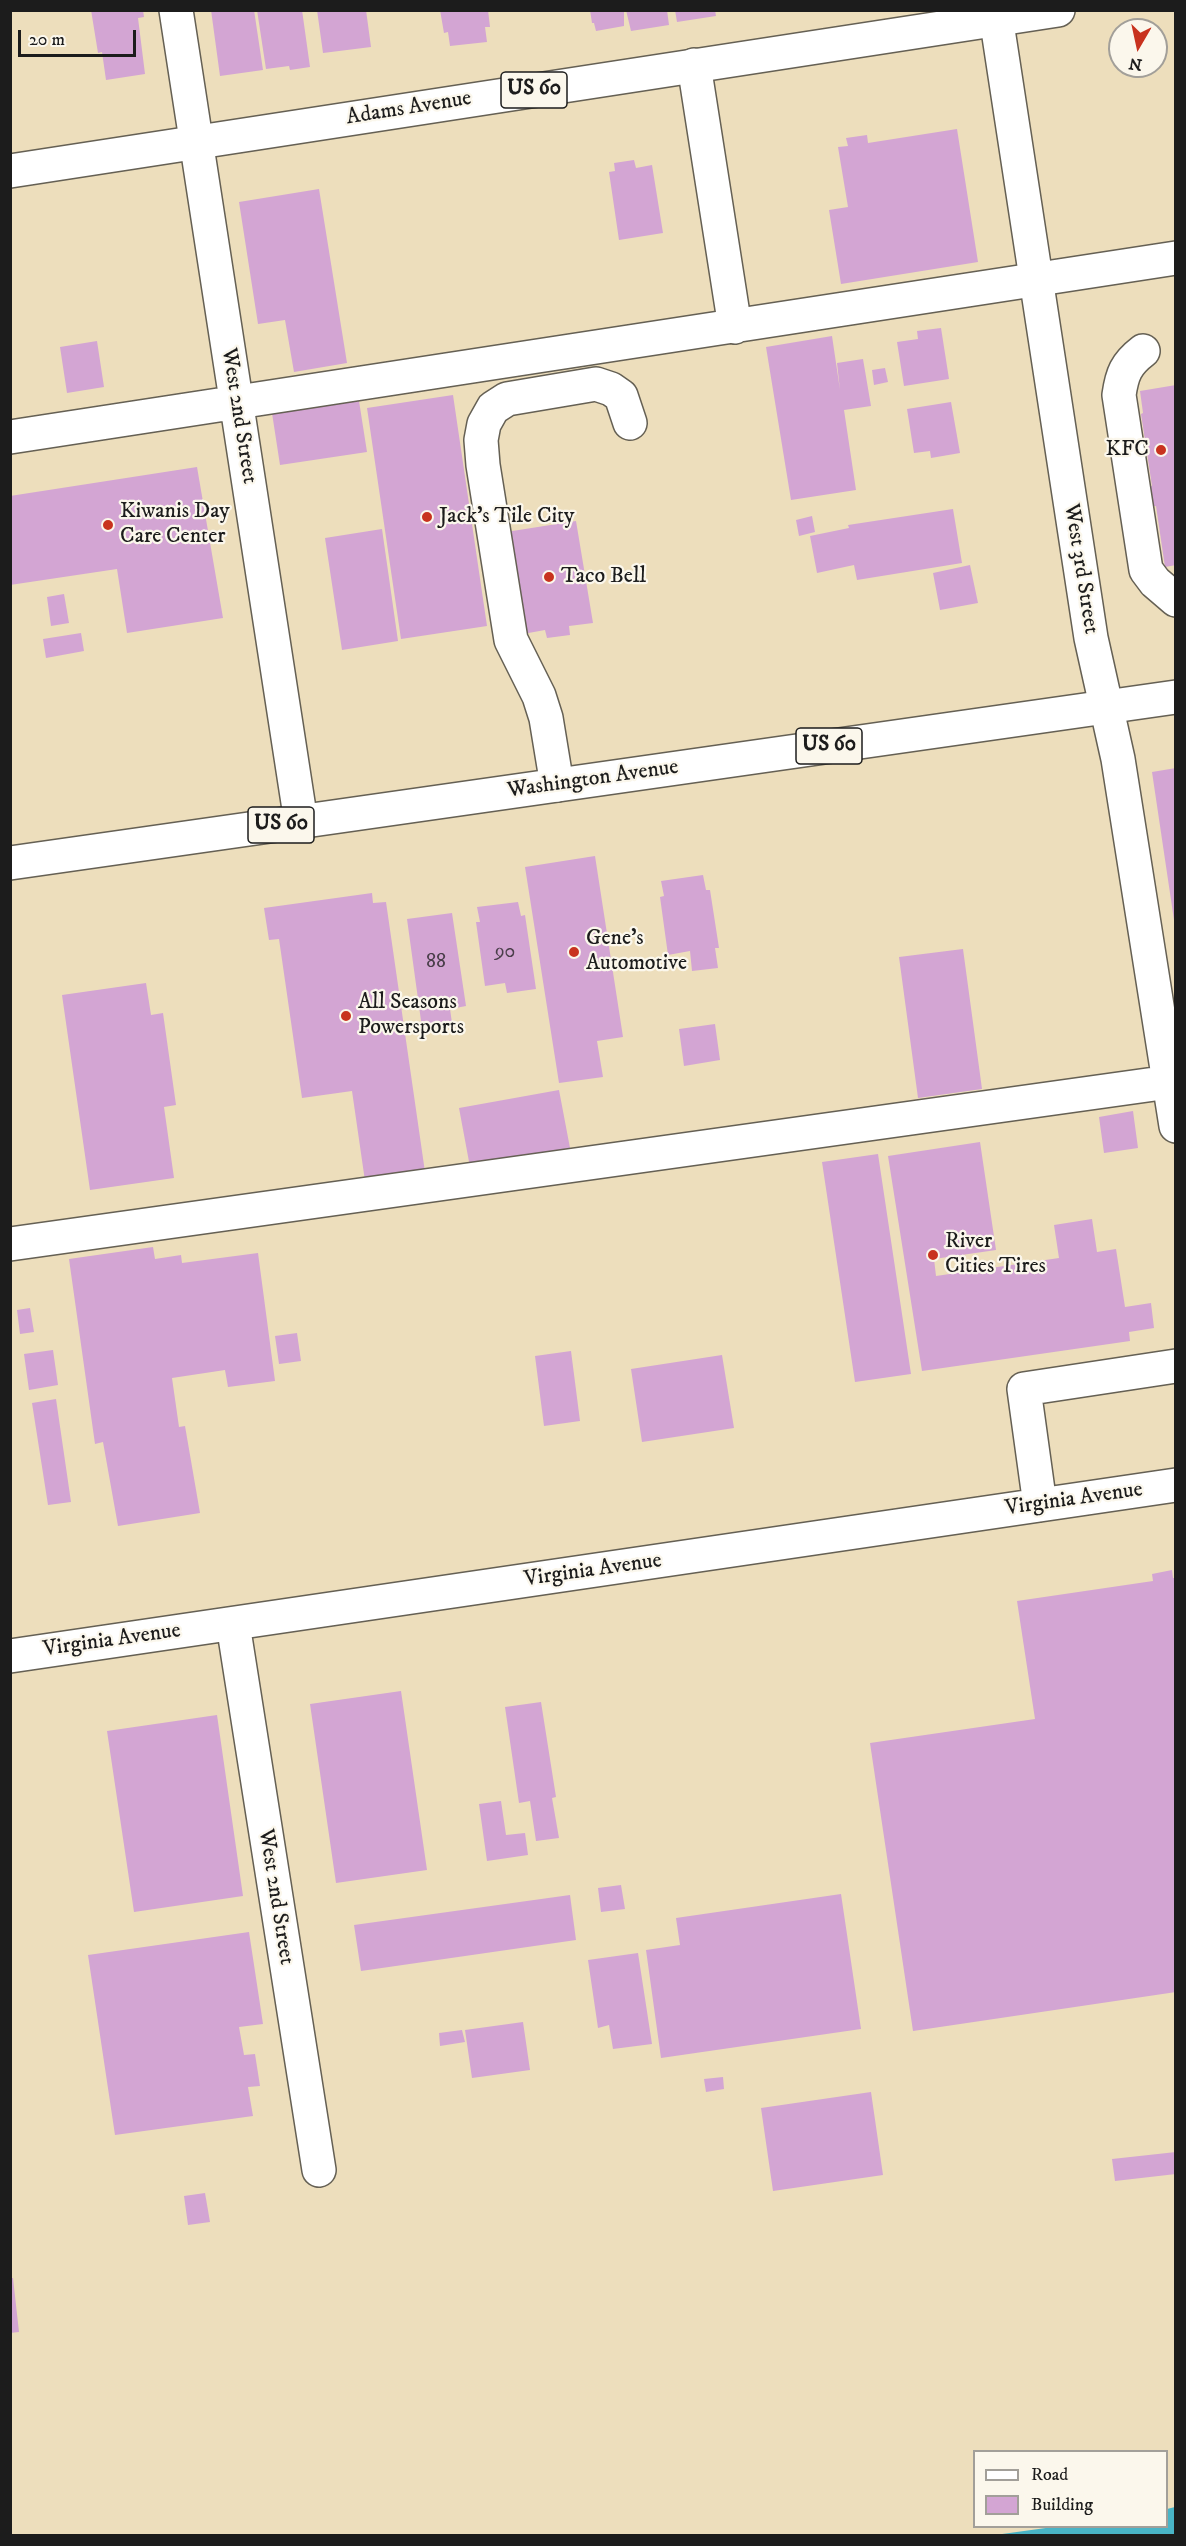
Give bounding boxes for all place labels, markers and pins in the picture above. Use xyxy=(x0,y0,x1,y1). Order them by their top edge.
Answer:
place label: KFC xyxy=(1105,437,1149,463)
marker: KFC xyxy=(1154,443,1168,457)
place label: Kiwanis Day Care Center xyxy=(120,499,230,550)
place label: Jack's Tile City xyxy=(439,504,575,530)
marker: Jack's Tile City xyxy=(420,510,434,524)
marker: Kiwanis Day Care Center xyxy=(101,518,115,532)
place label: Taco Bell xyxy=(561,564,646,590)
marker: Taco Bell xyxy=(542,570,556,584)
place label: Gene's Automotive xyxy=(586,926,687,978)
marker: Gene's Automotive xyxy=(567,945,581,959)
place label: All Seasons Powersports xyxy=(358,990,464,1042)
marker: All Seasons Powersports xyxy=(339,1009,353,1023)
place label: River Cities Tires xyxy=(945,1229,1046,1280)
marker: River Cities Tires xyxy=(926,1248,940,1262)

